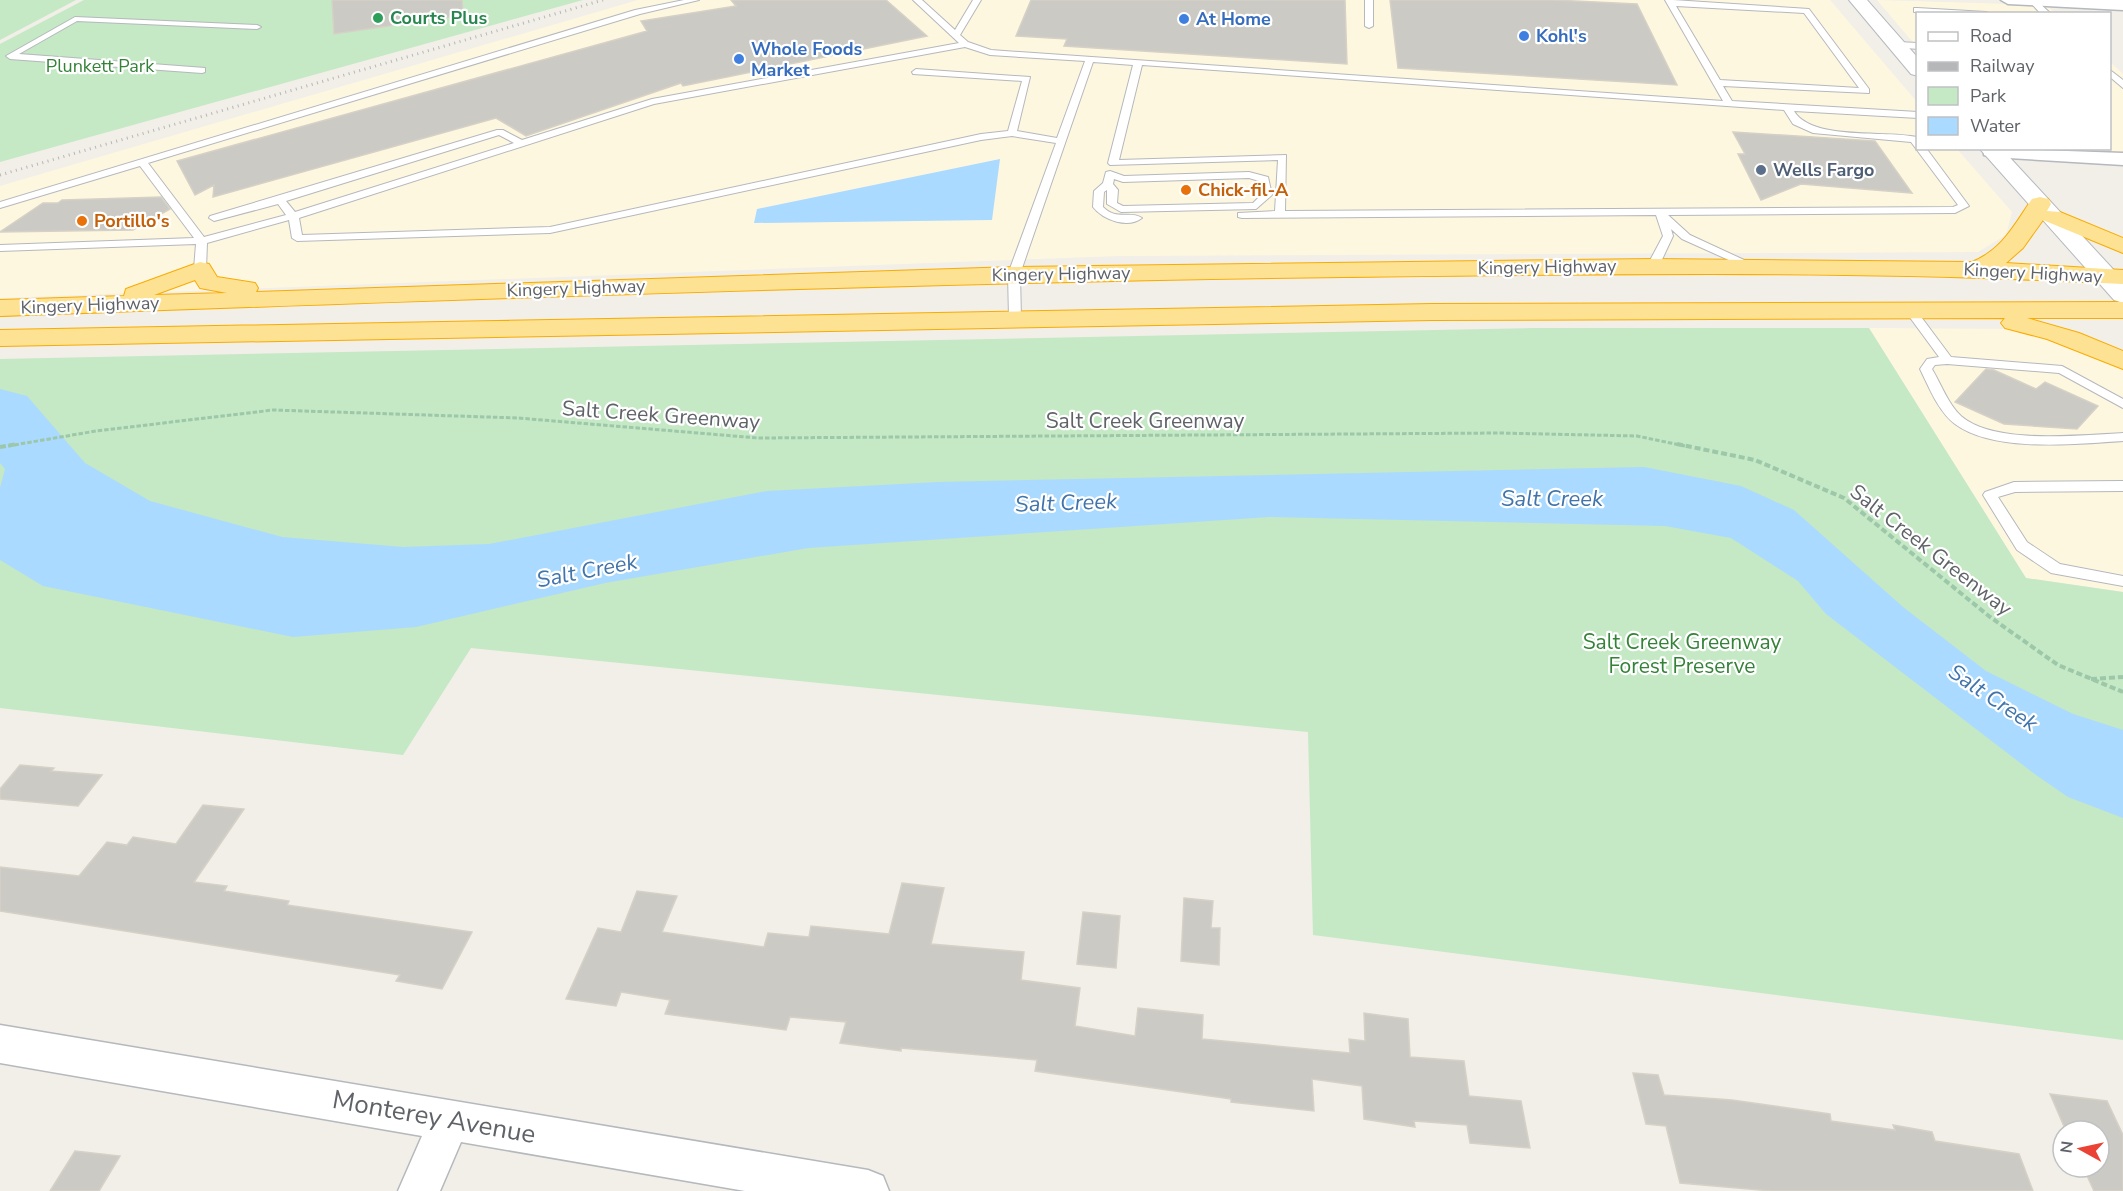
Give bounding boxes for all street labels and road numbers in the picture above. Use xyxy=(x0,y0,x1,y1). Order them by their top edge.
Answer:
street label: Kingery Highway xyxy=(1477,254,1617,280)
street label: Kingery Highway xyxy=(1963,257,2104,289)
street label: Kingery Highway xyxy=(991,261,1131,287)
street label: Kingery Highway xyxy=(506,274,647,302)
street label: Kingery Highway xyxy=(20,291,161,319)
street label: Salt Creek Greenway xyxy=(561,394,761,436)
street label: Salt Creek Greenway xyxy=(1046,407,1245,435)
street label: Salt Creek Greenway xyxy=(1844,478,2018,622)
street label: Monterey Avenue xyxy=(330,1082,538,1152)

